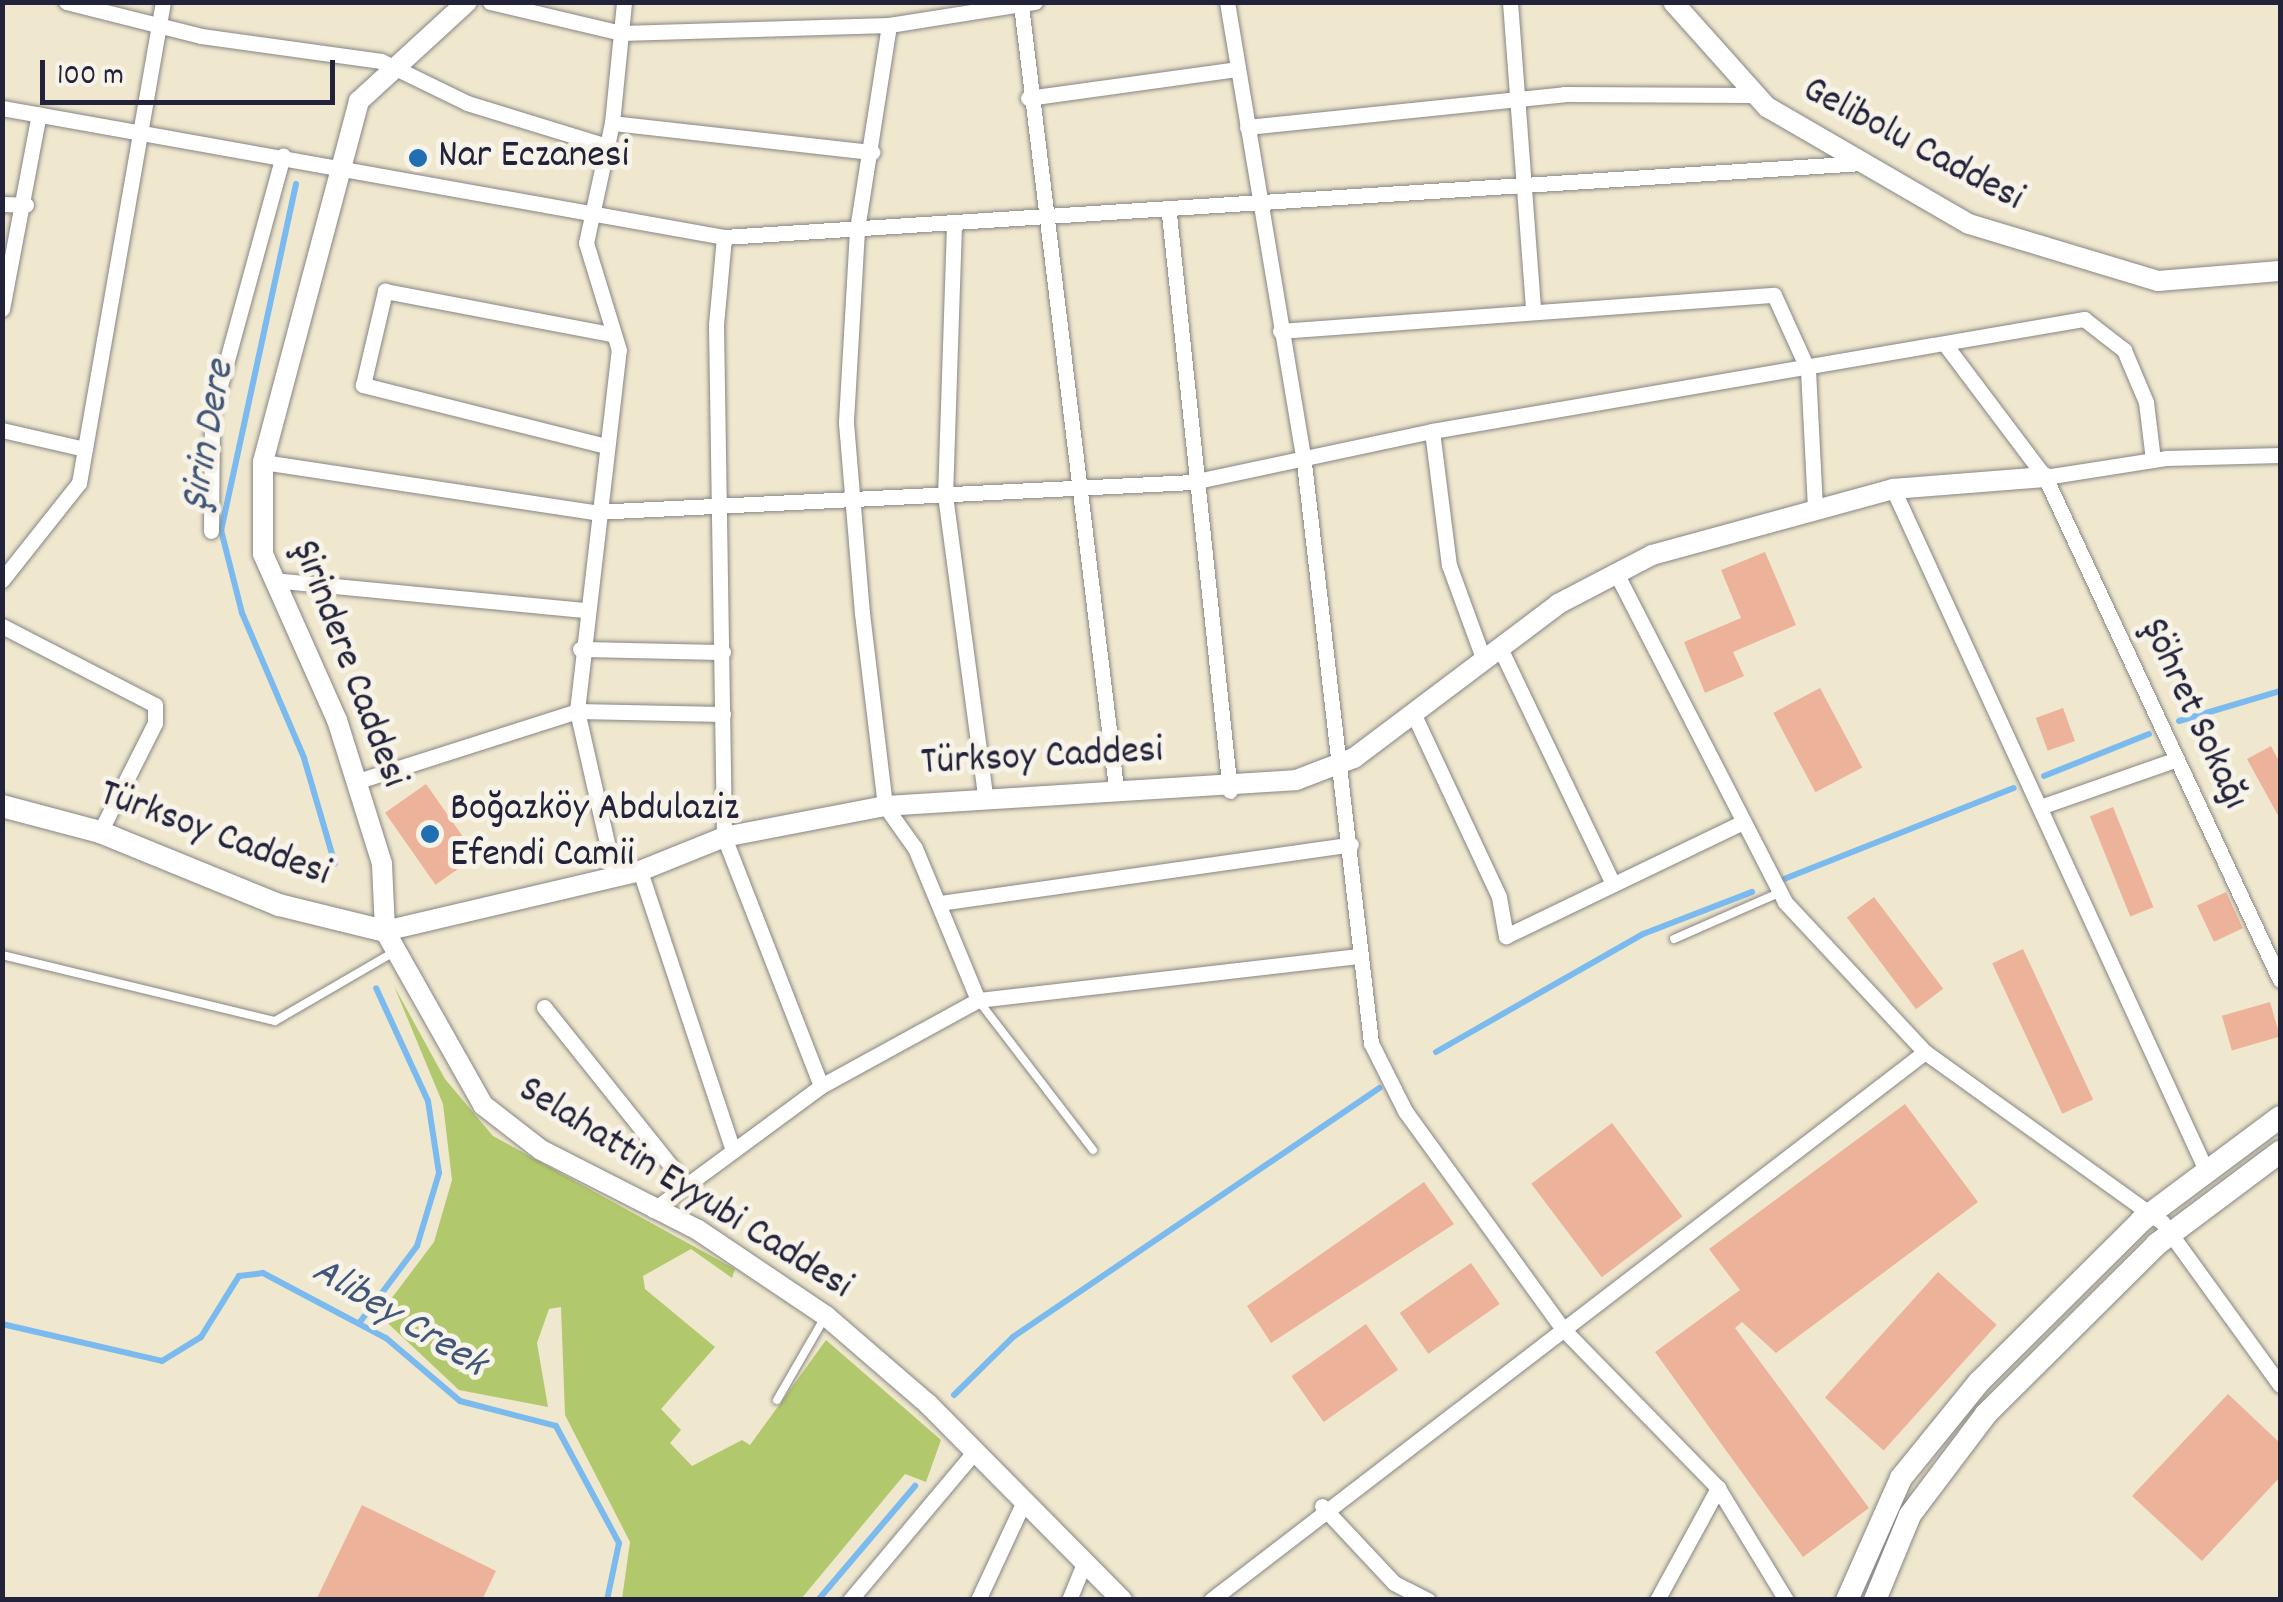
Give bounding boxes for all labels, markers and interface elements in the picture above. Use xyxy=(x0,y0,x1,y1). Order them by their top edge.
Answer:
scale bar xyxy=(45,40,340,102)
text: 100 m xyxy=(57,56,124,99)
street label: Gelibolu Caddesi xyxy=(1793,68,2031,224)
place label: Nar Eczanesi xyxy=(438,134,629,182)
marker: Nar Eczanesi xyxy=(407,147,429,169)
water label: Şirin Dere xyxy=(172,357,248,515)
street label: Şirindere Caddesi xyxy=(278,535,416,795)
street label: Şöhret Sokağı xyxy=(2127,612,2257,818)
street label: Türksoy Caddesi xyxy=(920,729,1164,789)
street label: Türksoy Caddesi xyxy=(92,772,336,900)
place label: Boğazköy Abdulaziz Efendi Camii xyxy=(450,787,739,881)
marker: Boğazköy Abdulaziz Efendi Camii xyxy=(419,823,441,845)
street label: Selahattin Eyyubi Caddesi xyxy=(508,1068,860,1312)
water label: Alibey Creek xyxy=(302,1247,494,1391)

